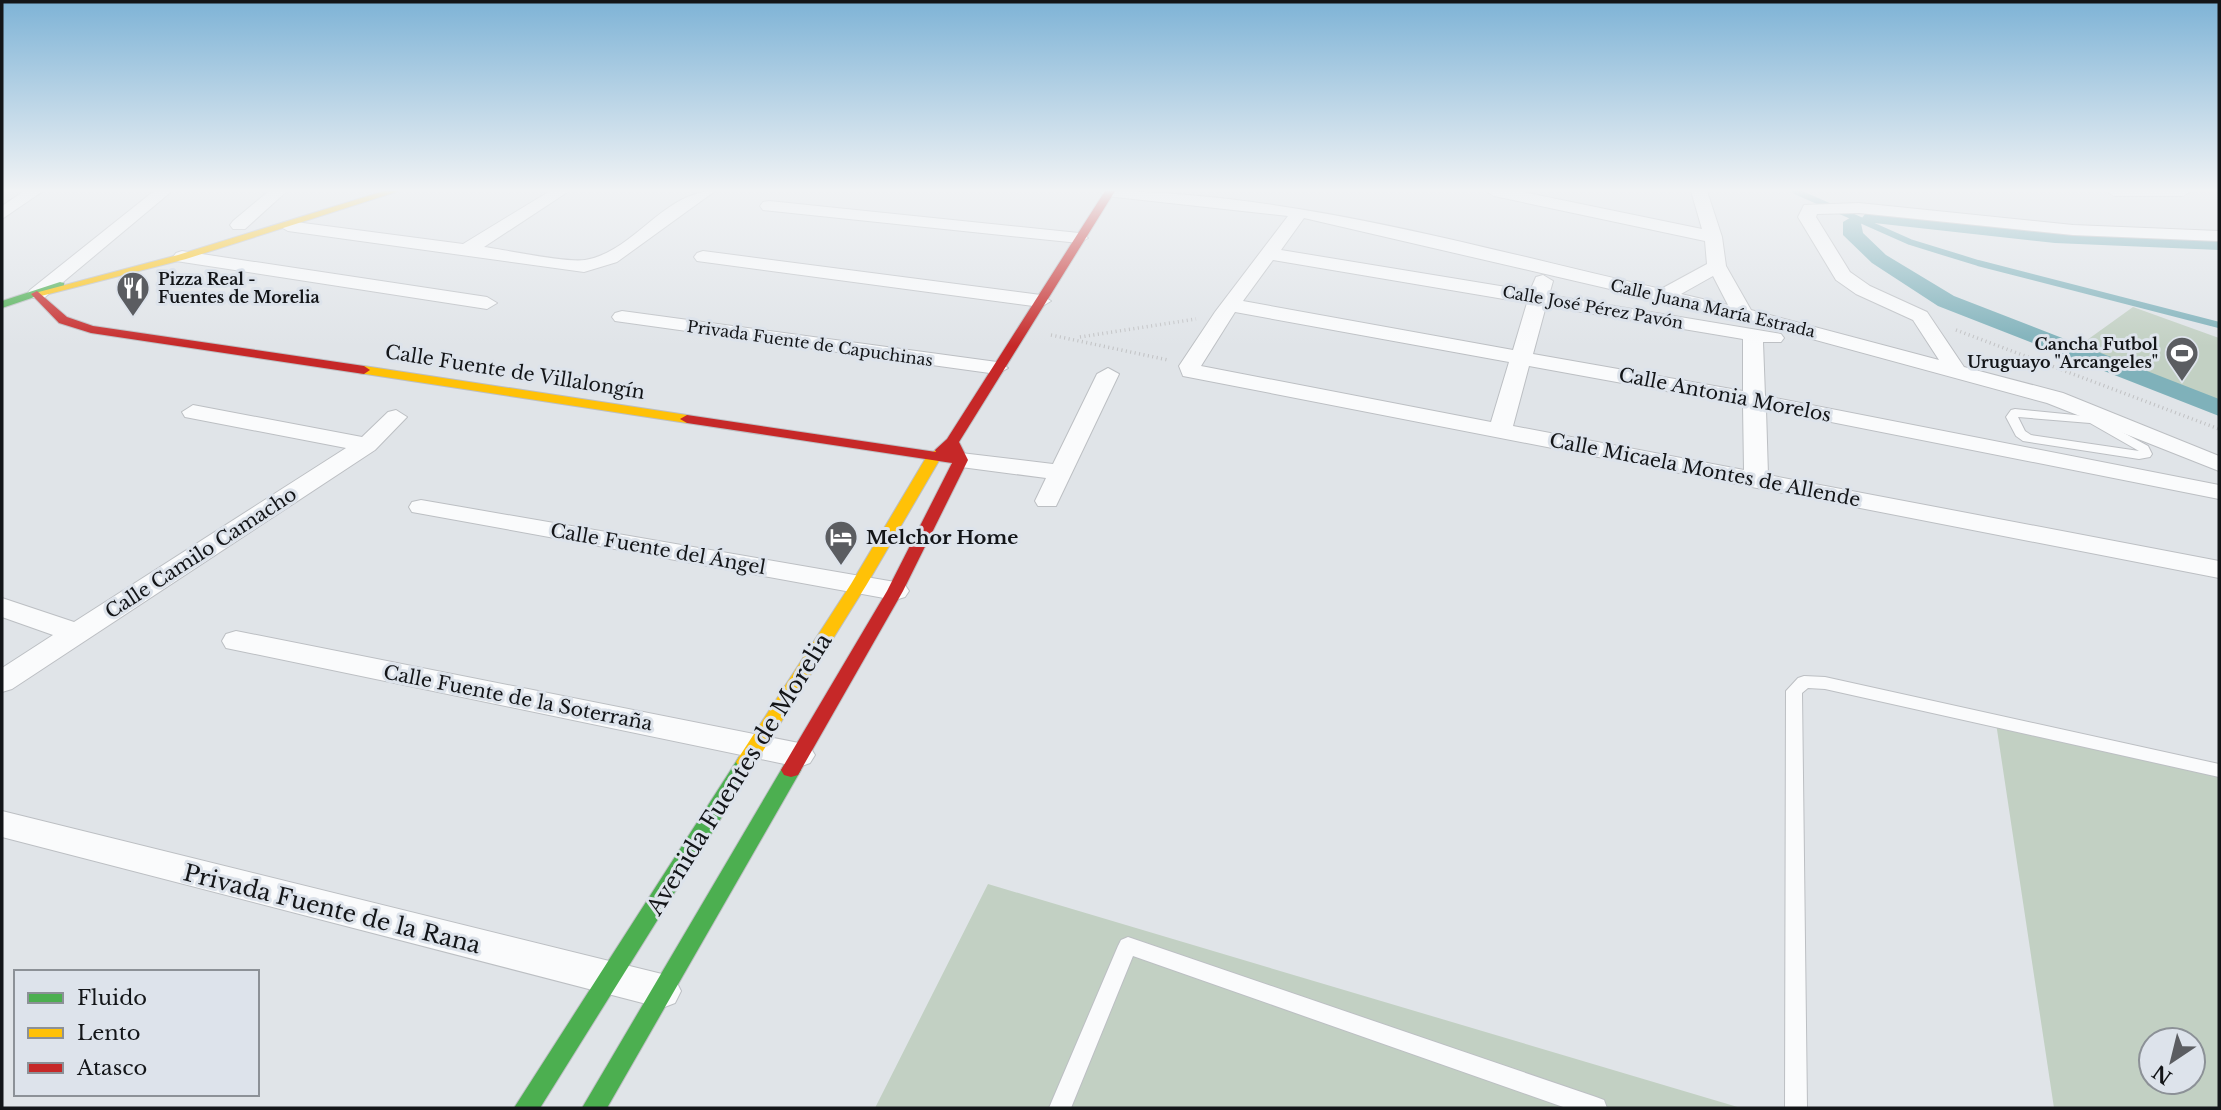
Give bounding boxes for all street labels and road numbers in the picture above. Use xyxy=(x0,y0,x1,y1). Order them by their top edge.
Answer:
street label: Calle Juana María Estrada xyxy=(1609,275,1817,341)
street label: Calle José Pérez Pavón xyxy=(1501,281,1685,333)
street label: Privada Fuente de Capuchinas xyxy=(686,316,934,370)
street label: Calle Fuente de Villalongín xyxy=(384,340,646,404)
street label: Calle Antonia Morelos xyxy=(1617,363,1833,427)
street label: Calle Micaela Montes de Allende xyxy=(1548,429,1862,511)
street label: Calle Camilo Camacho xyxy=(101,482,301,624)
street label: Calle Fuente del Ángel xyxy=(549,519,767,579)
street label: Avenida Fuentes de Morelia xyxy=(640,628,838,921)
street label: Calle Fuente de la Soterraña xyxy=(382,661,655,735)
street label: Privada Fuente de la Rana xyxy=(180,858,484,960)

